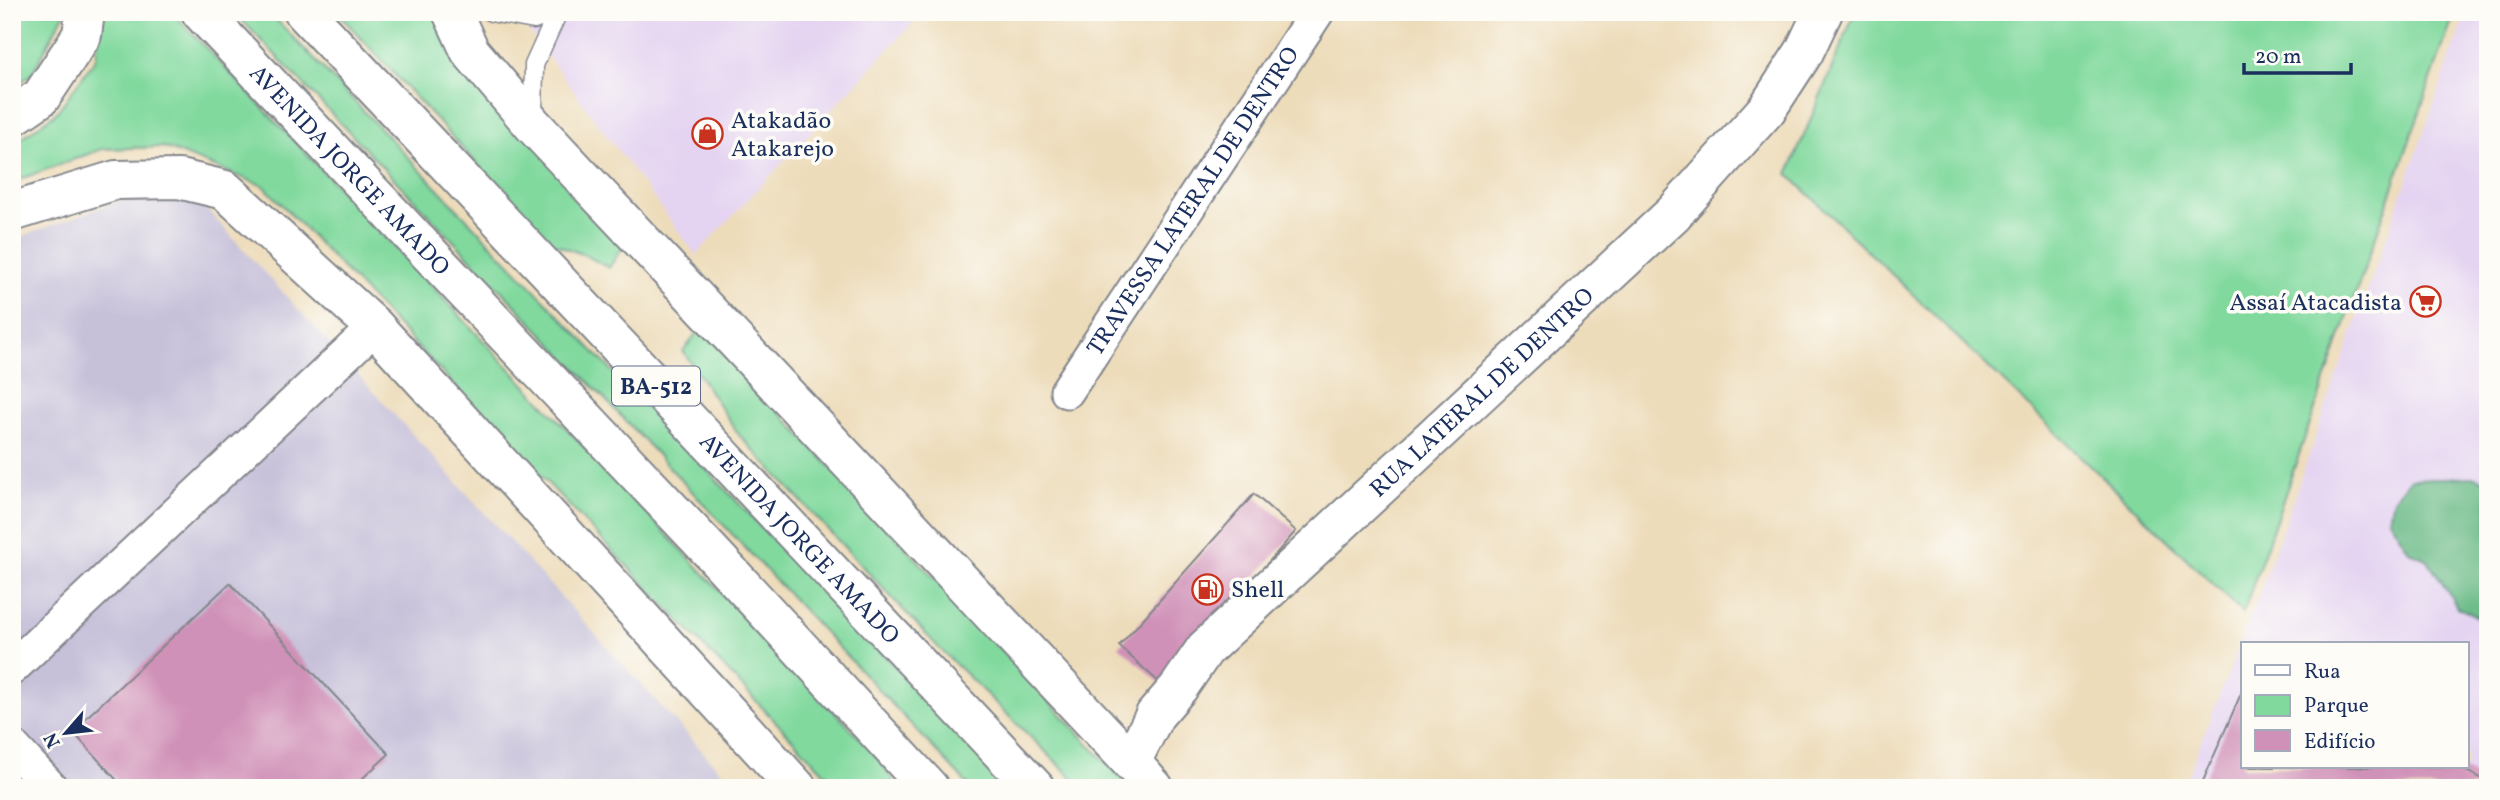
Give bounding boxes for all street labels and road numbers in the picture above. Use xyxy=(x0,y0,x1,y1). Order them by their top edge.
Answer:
street label: TRAVESSA LATERAL DE DENTRO xyxy=(1080,40,1309,363)
street label: AVENIDA JORGE AMADO xyxy=(240,58,457,284)
street label: RUA LATERAL DE DENTRO xyxy=(1363,280,1603,506)
road number: BA-512 xyxy=(612,366,700,406)
street label: AVENIDA JORGE AMADO xyxy=(690,426,906,653)

